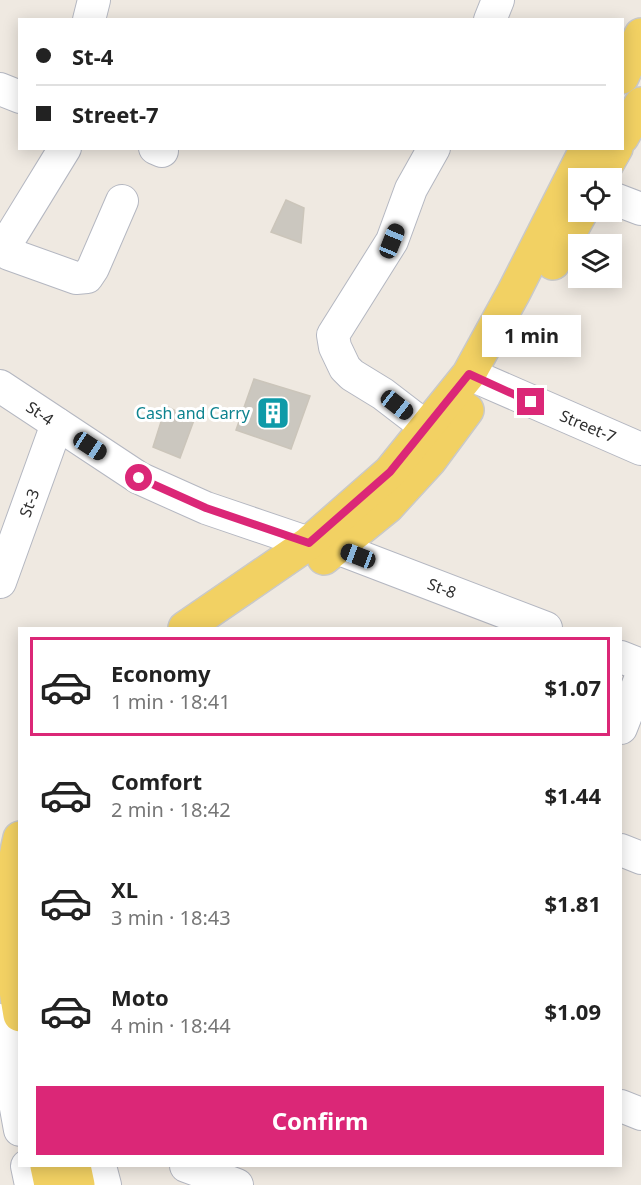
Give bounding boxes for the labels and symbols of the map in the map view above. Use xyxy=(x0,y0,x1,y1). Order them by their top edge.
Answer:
car xyxy=(377,221,407,261)
callout: 1 min xyxy=(482,315,580,357)
car xyxy=(377,387,417,423)
route end xyxy=(517,388,544,415)
building icon: Cash and Carry xyxy=(255,395,291,431)
street label: St-4 xyxy=(22,396,58,430)
place label: Cash and Carry xyxy=(136,402,251,424)
street label: Street-7 xyxy=(557,404,619,448)
car xyxy=(70,429,110,463)
route start xyxy=(125,464,152,491)
street label: St-3 xyxy=(14,486,44,520)
car xyxy=(338,541,378,571)
street label: St-8 xyxy=(425,573,459,603)

